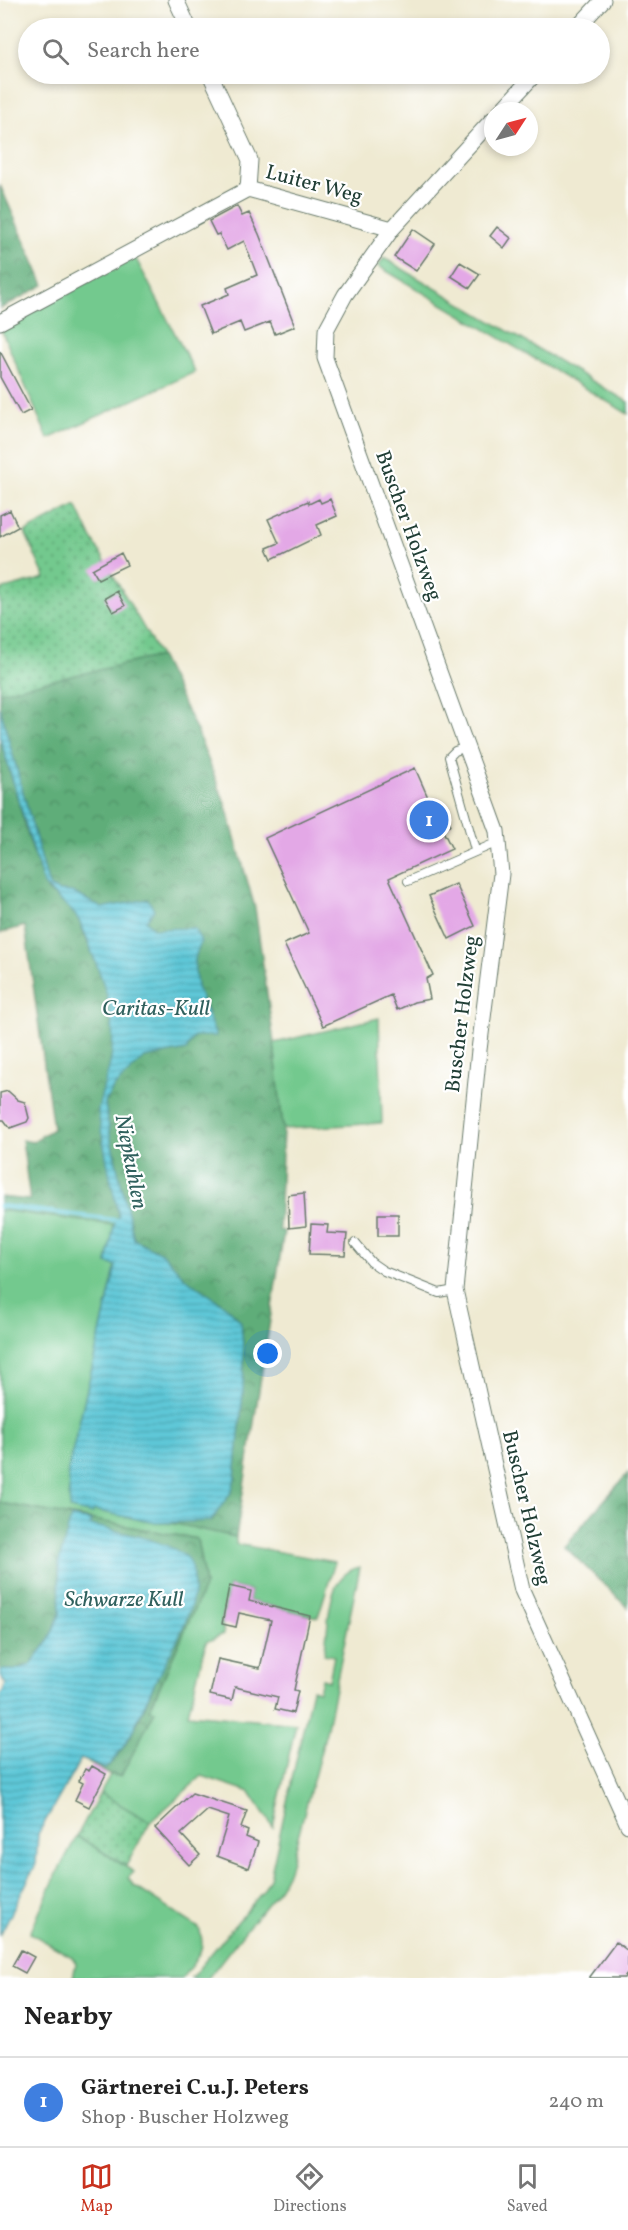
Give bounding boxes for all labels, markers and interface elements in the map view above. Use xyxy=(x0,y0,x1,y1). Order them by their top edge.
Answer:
search box xyxy=(18,18,610,84)
icon: search xyxy=(39,35,72,68)
text: Search here xyxy=(87,36,200,67)
north arrow xyxy=(484,102,538,156)
street label: Luiter Weg xyxy=(262,158,366,212)
street label: Buscher Holzweg xyxy=(367,447,449,605)
pin: 1 xyxy=(410,798,448,842)
street label: Buscher Holzweg xyxy=(439,934,487,1094)
water label: Caritas-Kull xyxy=(102,994,211,1025)
water label: Niepkuhlen xyxy=(106,1112,154,1212)
your location xyxy=(253,1339,282,1368)
street label: Buscher Holzweg xyxy=(494,1427,558,1589)
water label: Schwarze Kull xyxy=(65,1585,184,1616)
text: Nearby xyxy=(24,1999,113,2035)
text: Gärtnerei C.u.J. Peters xyxy=(81,2073,309,2104)
text: 1 xyxy=(39,2088,48,2116)
text: 240 m xyxy=(549,2088,604,2116)
text: Shop · Buscher Holzweg xyxy=(81,2104,289,2132)
tab: Map xyxy=(80,2160,113,2218)
tab: Directions xyxy=(273,2160,347,2218)
tab: Saved xyxy=(507,2160,548,2218)

